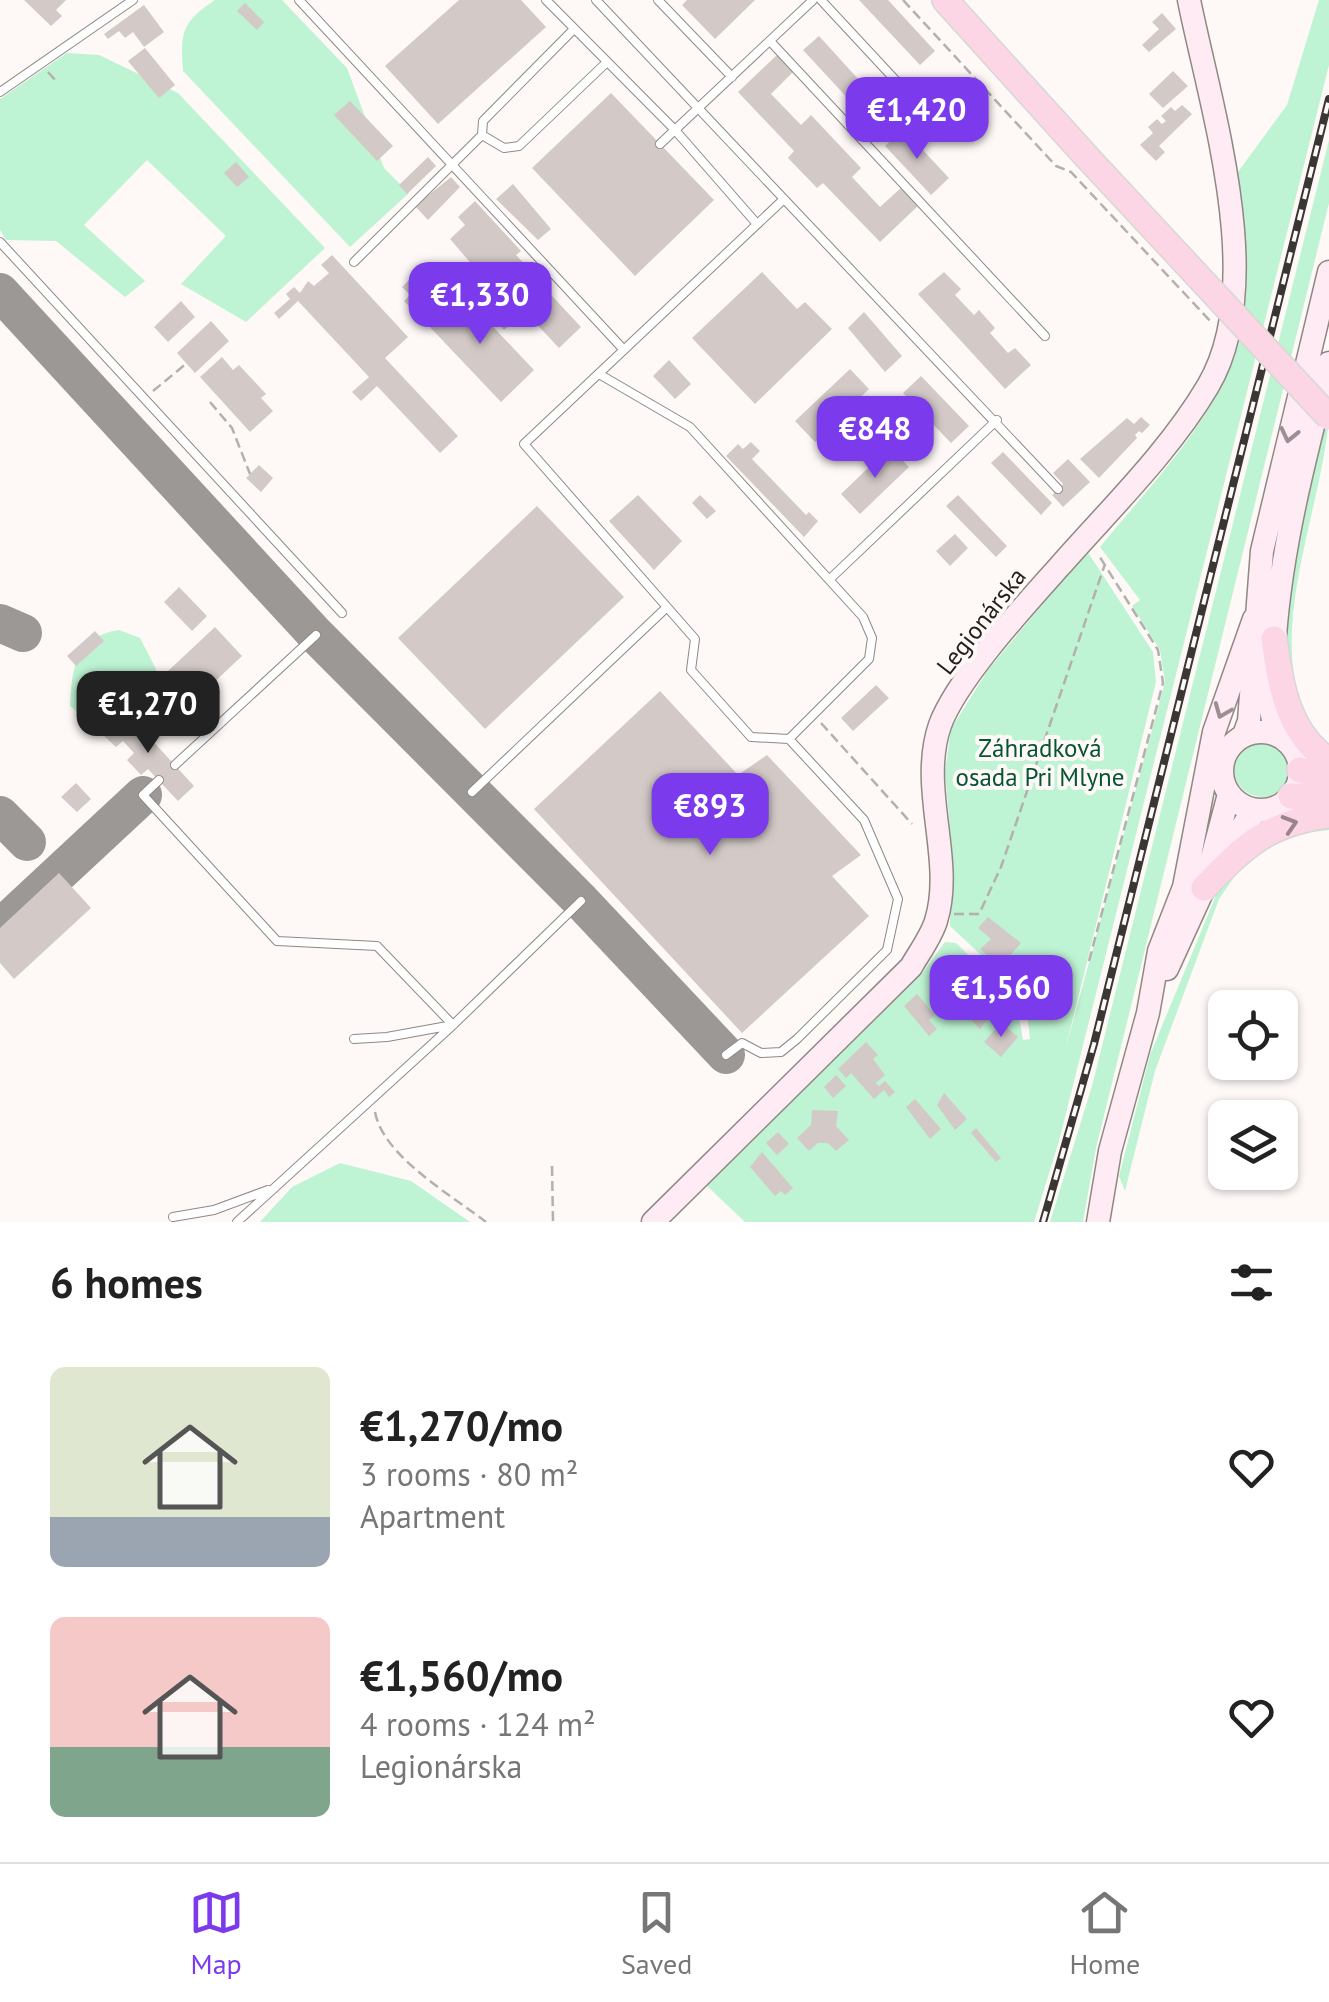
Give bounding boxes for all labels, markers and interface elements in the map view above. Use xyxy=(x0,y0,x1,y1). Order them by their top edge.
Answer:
pin: €1,420 xyxy=(836,77,998,162)
text: €1,420 xyxy=(868,88,966,130)
pin: €1,330 xyxy=(399,262,561,347)
text: €1,330 xyxy=(431,273,529,315)
pin: €848 xyxy=(816,396,934,481)
text: €848 xyxy=(839,407,911,449)
one-way arrow xyxy=(1280,426,1301,443)
street label: Legionárska xyxy=(929,561,1033,681)
pin: €1,270 xyxy=(67,671,229,756)
text: €1,270 xyxy=(99,682,197,724)
one-way arrow xyxy=(1214,701,1234,719)
park label: Záhradková osada Pri Mlyne xyxy=(956,732,1124,793)
pin: €893 xyxy=(651,773,769,858)
text: €893 xyxy=(674,784,746,826)
one-way arrow xyxy=(1281,815,1298,836)
pin: €1,560 xyxy=(920,955,1082,1040)
text: €1,560 xyxy=(952,966,1050,1008)
map controls xyxy=(1208,990,1298,1190)
button: locate xyxy=(1208,990,1298,1080)
button: layers xyxy=(1208,1100,1298,1190)
text: 6 homes xyxy=(50,1255,203,1310)
icon: filters xyxy=(1224,1255,1279,1310)
text: €1,270/mo xyxy=(360,1398,563,1453)
icon: home xyxy=(130,1407,250,1527)
icon: heart xyxy=(1224,1440,1279,1495)
text: 3 rooms · 80 m² xyxy=(360,1453,578,1495)
text: Apartment xyxy=(360,1495,505,1537)
text: €1,560/mo xyxy=(360,1648,563,1703)
icon: home xyxy=(130,1657,250,1777)
icon: heart xyxy=(1224,1690,1279,1745)
text: 4 rooms · 124 m² xyxy=(360,1703,596,1745)
text: Legionárska xyxy=(360,1745,522,1787)
tab: Map xyxy=(189,1885,244,1982)
tab: Saved xyxy=(621,1885,692,1982)
tab: Home xyxy=(1070,1885,1140,1982)

